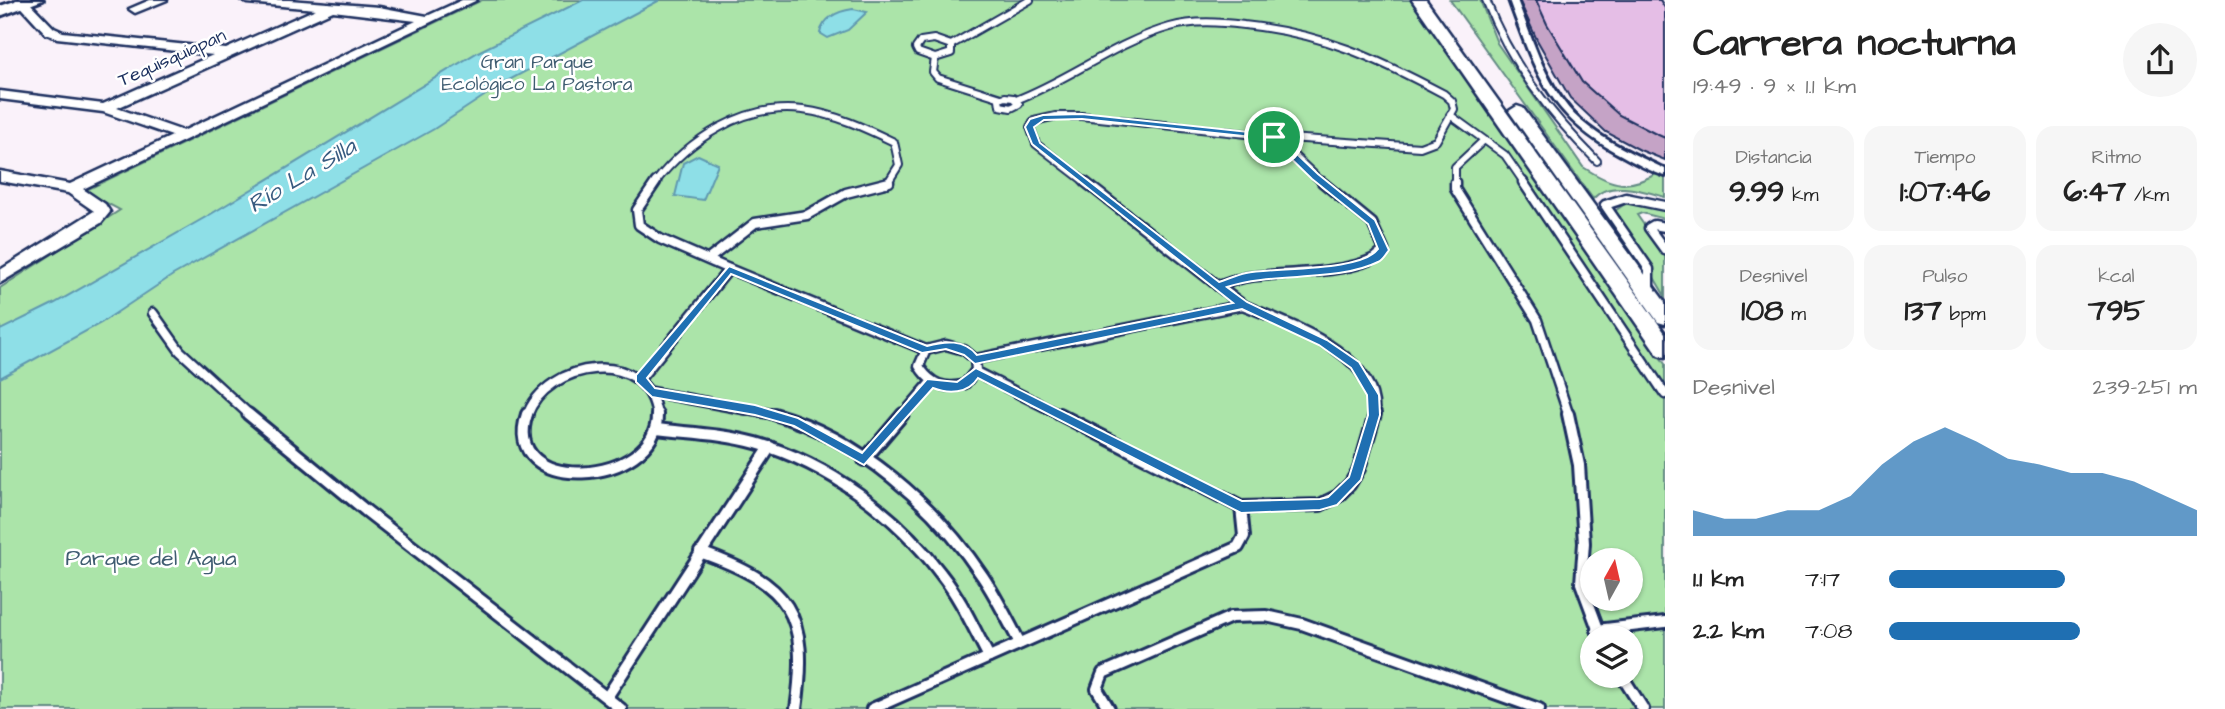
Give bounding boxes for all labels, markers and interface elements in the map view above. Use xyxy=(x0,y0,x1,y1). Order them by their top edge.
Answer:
text: Carrera nocturna xyxy=(1693,18,2016,70)
street label: Tequisquiapan xyxy=(114,22,230,94)
button: share xyxy=(2123,23,2197,97)
park label: Gran Parque Ecológico La Pastora xyxy=(442,49,633,99)
text: 19:49 · 9 × 1.1 km xyxy=(1693,70,1856,102)
pin xyxy=(1244,107,1304,167)
icon: arrive xyxy=(1255,118,1293,156)
water label: Río La Silla xyxy=(241,129,364,222)
text: Distancia xyxy=(1736,144,1812,171)
text: Tiempo xyxy=(1914,144,1976,171)
text: Ritmo xyxy=(2092,144,2141,171)
text: 9.99 xyxy=(1729,171,1784,213)
text: 1:07:46 xyxy=(1900,171,1990,213)
text: 6:47 xyxy=(2064,171,2126,213)
text: km xyxy=(1784,182,1818,209)
text: /km xyxy=(2126,182,2169,209)
text: Desnivel xyxy=(1740,263,1807,290)
text: Pulso xyxy=(1923,263,1967,290)
text: kcal xyxy=(2098,263,2135,290)
text: 108 xyxy=(1741,290,1784,332)
text: 137 xyxy=(1904,290,1942,332)
text: 795 xyxy=(2088,290,2145,332)
text: m xyxy=(1784,301,1806,328)
text: bpm xyxy=(1942,301,1986,328)
text: Desnivel xyxy=(1693,371,1775,403)
text: 239–251 m xyxy=(2092,371,2197,403)
park label: Parque del Agua xyxy=(65,542,237,575)
north arrow xyxy=(1580,548,1643,611)
map controls xyxy=(1580,548,1643,688)
text: 1.1 km xyxy=(1693,563,1743,595)
text: 7:17 xyxy=(1805,563,1840,595)
text: 2.2 km xyxy=(1693,615,1764,647)
text: 7:08 xyxy=(1805,615,1852,647)
button: layers xyxy=(1580,625,1643,688)

